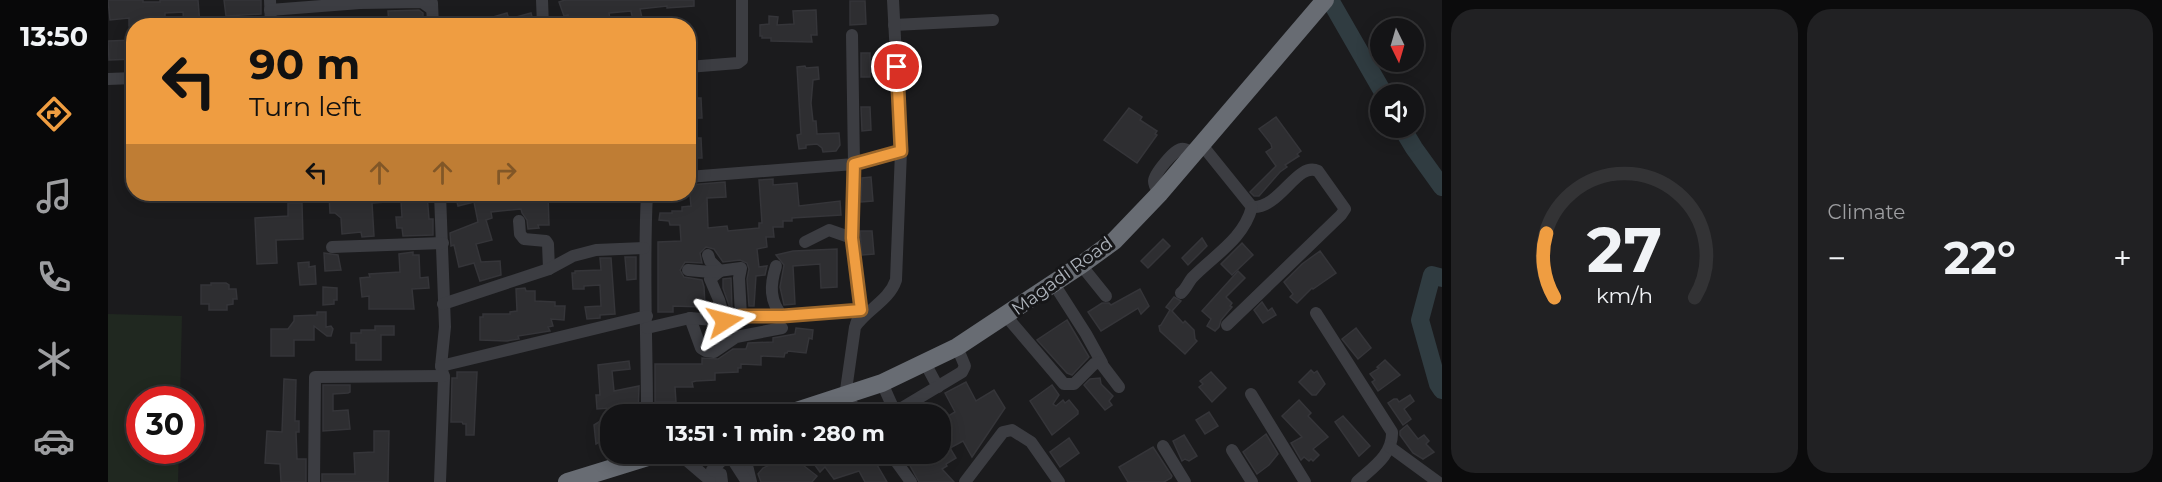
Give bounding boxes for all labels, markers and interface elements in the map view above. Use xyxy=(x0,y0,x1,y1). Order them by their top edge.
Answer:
north arrow xyxy=(1370,18,1424,72)
map controls xyxy=(1370,18,1424,138)
text: 13:50 xyxy=(20,20,88,53)
text: 90 m xyxy=(249,38,360,90)
pin xyxy=(871,41,922,92)
icon: left xyxy=(150,42,228,120)
icon: arrive xyxy=(880,50,913,83)
button: sound xyxy=(1370,84,1424,138)
text: Turn left xyxy=(249,90,362,123)
icon: directions xyxy=(33,93,75,135)
icon: left xyxy=(300,156,333,189)
icon: ahead xyxy=(363,156,396,189)
icon: ahead xyxy=(426,156,459,189)
icon: right xyxy=(489,156,522,189)
icon: music xyxy=(33,175,75,217)
text: Climate xyxy=(1828,200,1905,224)
text: 27 xyxy=(1586,212,1662,288)
text: 22° xyxy=(1944,230,2016,285)
street label: Magadi Road xyxy=(1007,232,1117,320)
text: − xyxy=(1828,238,1846,278)
text: + xyxy=(2113,238,2132,278)
icon: phone xyxy=(33,256,75,298)
text: km/h xyxy=(1596,282,1653,308)
position arrow xyxy=(693,289,757,353)
icon: climate xyxy=(33,338,75,380)
speed limit sign: 30 xyxy=(126,386,204,464)
icon: car xyxy=(33,420,75,462)
text: 13:51 · 1 min · 280 m xyxy=(666,420,885,447)

